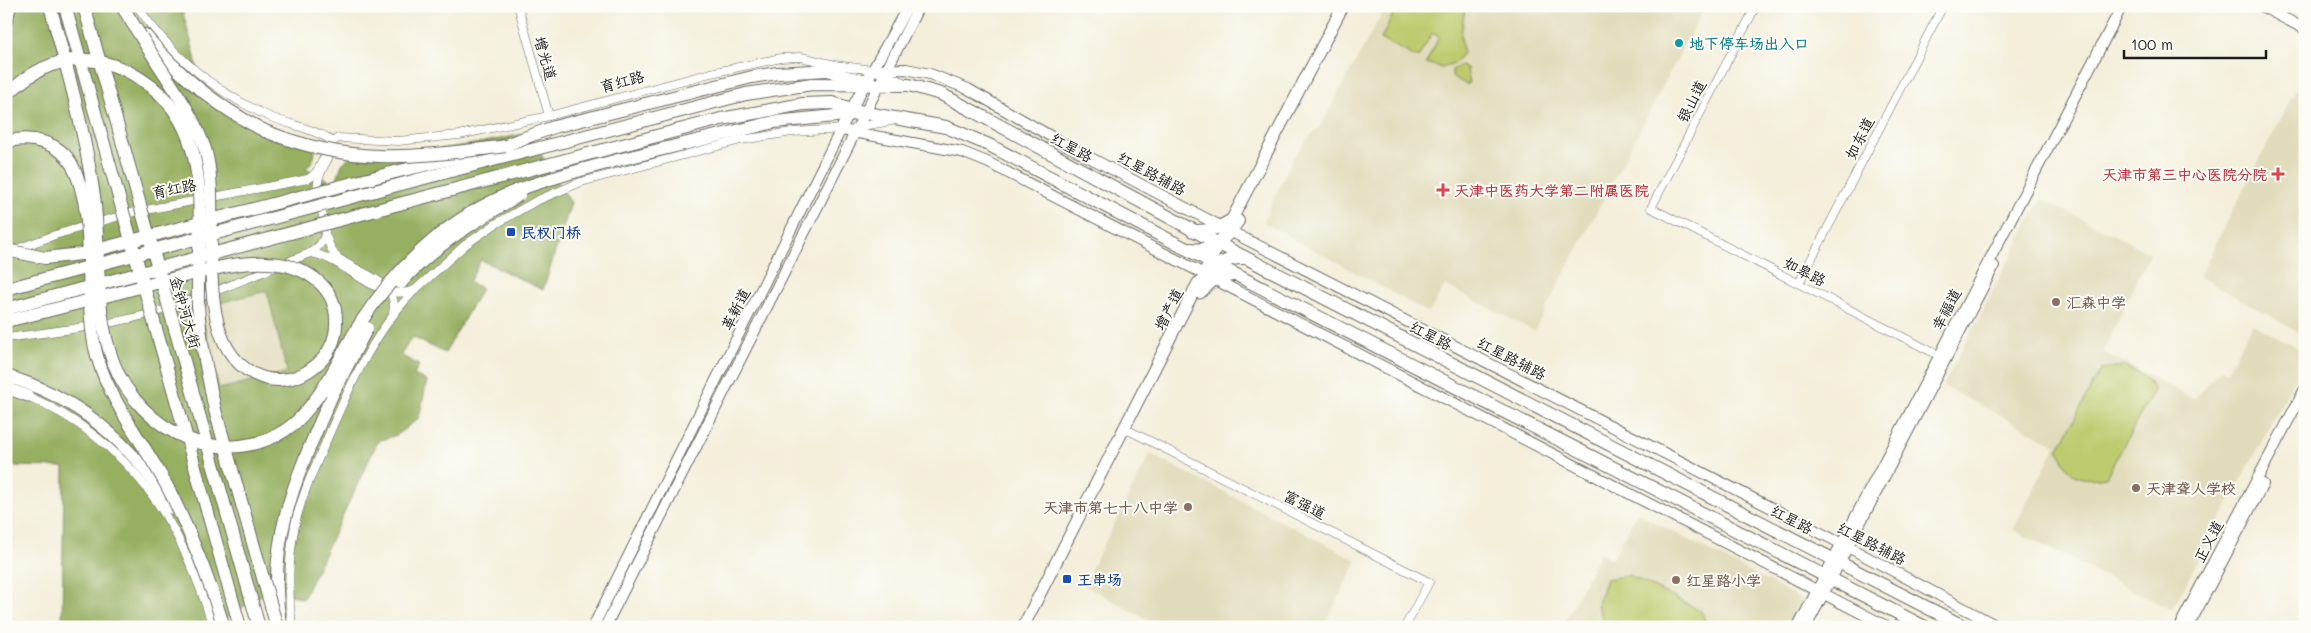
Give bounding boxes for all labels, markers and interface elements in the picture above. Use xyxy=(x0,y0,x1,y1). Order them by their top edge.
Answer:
scale bar xyxy=(2124,28,2266,60)
place label: 地下停车场出入口 xyxy=(1689,33,1809,53)
street label: 增光道 xyxy=(530,34,562,82)
text: 100 m xyxy=(2131,34,2173,54)
marker: 地下停车场出入口 xyxy=(1673,37,1685,49)
street label: 育红路 xyxy=(598,66,646,96)
street label: 银山道 xyxy=(1672,76,1710,126)
street label: 如东道 xyxy=(1840,113,1878,163)
street label: 红星路 xyxy=(1047,128,1097,166)
street label: 红星路辅路 xyxy=(1114,147,1190,199)
place label: 天津市第三中心医院分院 xyxy=(2102,164,2267,184)
marker: 天津市第三中心医院分院 xyxy=(2271,167,2285,181)
street label: 育红路 xyxy=(150,174,198,202)
place label: 天津中医药大学第二附属医院 xyxy=(1454,180,1649,200)
marker: 天津中医药大学第二附属医院 xyxy=(1436,183,1450,197)
place label: 民权门桥 xyxy=(521,222,581,242)
marker: 民权门桥 xyxy=(505,226,517,238)
street label: 如皋路 xyxy=(1780,252,1830,290)
street label: 金钟河大街 xyxy=(166,273,206,351)
street label: 革新道 xyxy=(716,284,754,334)
street label: 增产道 xyxy=(1149,284,1187,334)
street label: 幸福道 xyxy=(1927,284,1965,334)
place label: 汇森中学 xyxy=(2066,292,2126,312)
marker: 汇森中学 xyxy=(2050,296,2062,308)
street label: 红星路 xyxy=(1406,316,1456,354)
street label: 红星路辅路 xyxy=(1474,332,1550,384)
place label: 天津聋人学校 xyxy=(2146,478,2236,498)
marker: 天津聋人学校 xyxy=(2130,482,2142,494)
street label: 富强道 xyxy=(1280,485,1330,523)
place label: 天津市第七十八中学 xyxy=(1043,497,1178,517)
street label: 红星路 xyxy=(1767,500,1817,538)
marker: 天津市第七十八中学 xyxy=(1182,501,1194,513)
street label: 正义道 xyxy=(2189,516,2227,566)
street label: 红星路辅路 xyxy=(1834,517,1910,569)
place label: 王串场 xyxy=(1077,569,1122,589)
place label: 红星路小学 xyxy=(1686,570,1761,590)
marker: 王串场 xyxy=(1061,573,1073,585)
marker: 红星路小学 xyxy=(1670,574,1682,586)

